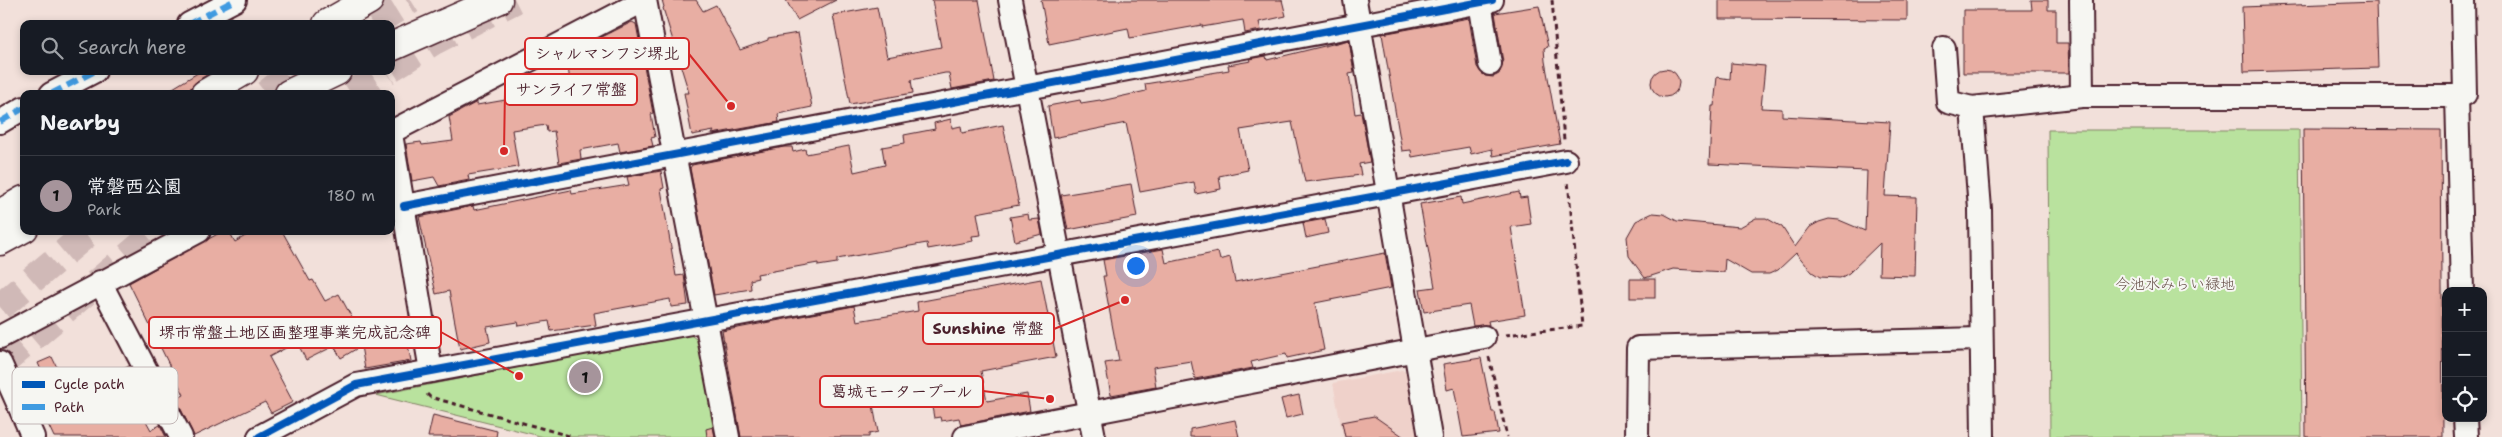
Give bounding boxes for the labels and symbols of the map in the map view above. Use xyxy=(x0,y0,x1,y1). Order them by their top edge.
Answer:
callout: シャルマンフジ堺北 xyxy=(525,38,689,69)
text: シャルマンフジ堺北 xyxy=(535,43,679,64)
callout: サンライフ常盤 xyxy=(505,74,637,105)
text: サンライフ常盤 xyxy=(515,79,627,100)
your location xyxy=(1123,253,1149,279)
park label: 今池水みらい緑地 xyxy=(2115,274,2235,294)
callout: Sunshine 常盤 xyxy=(923,313,1054,344)
callout: 堺市常盤土地区画整理事業完成記念碑 xyxy=(149,317,441,348)
text: Sunshine 常盤 xyxy=(933,318,1043,339)
text: 堺市常盤土地区画整理事業完成記念碑 xyxy=(159,322,431,343)
pin: 1 xyxy=(569,358,601,396)
legend xyxy=(12,367,178,424)
text: Cycle path xyxy=(54,375,125,393)
callout: 葛城モータープール xyxy=(820,376,983,407)
text: 葛城モータープール xyxy=(831,381,973,402)
text: Path xyxy=(54,398,85,416)

